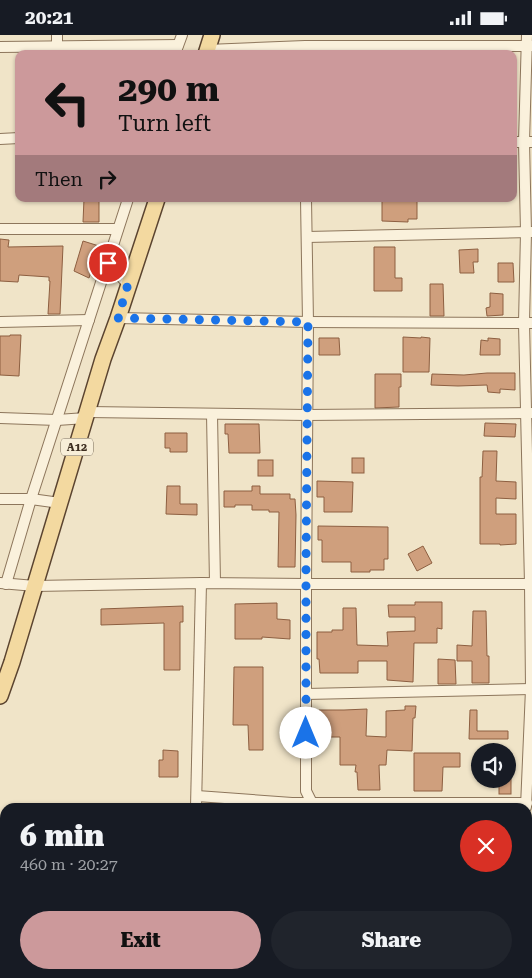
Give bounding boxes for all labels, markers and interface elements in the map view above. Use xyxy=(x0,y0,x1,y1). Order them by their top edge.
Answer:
text: 20:21 xyxy=(25,6,74,29)
text: 290 m xyxy=(118,69,219,110)
icon: left xyxy=(35,70,100,135)
text: Turn left xyxy=(118,111,211,136)
icon: right xyxy=(93,165,121,193)
text: Then xyxy=(35,168,83,191)
pin xyxy=(87,242,129,284)
icon: arrive xyxy=(94,249,122,277)
road number: A12 xyxy=(61,439,93,456)
position arrow xyxy=(279,706,331,758)
map controls xyxy=(471,743,516,788)
button: sound xyxy=(471,743,516,788)
text: 6 min xyxy=(20,818,104,853)
button: close xyxy=(460,820,512,872)
text: 460 m · 20:27 xyxy=(20,855,118,874)
button: Exit xyxy=(20,911,261,969)
button: Share xyxy=(271,911,512,969)

